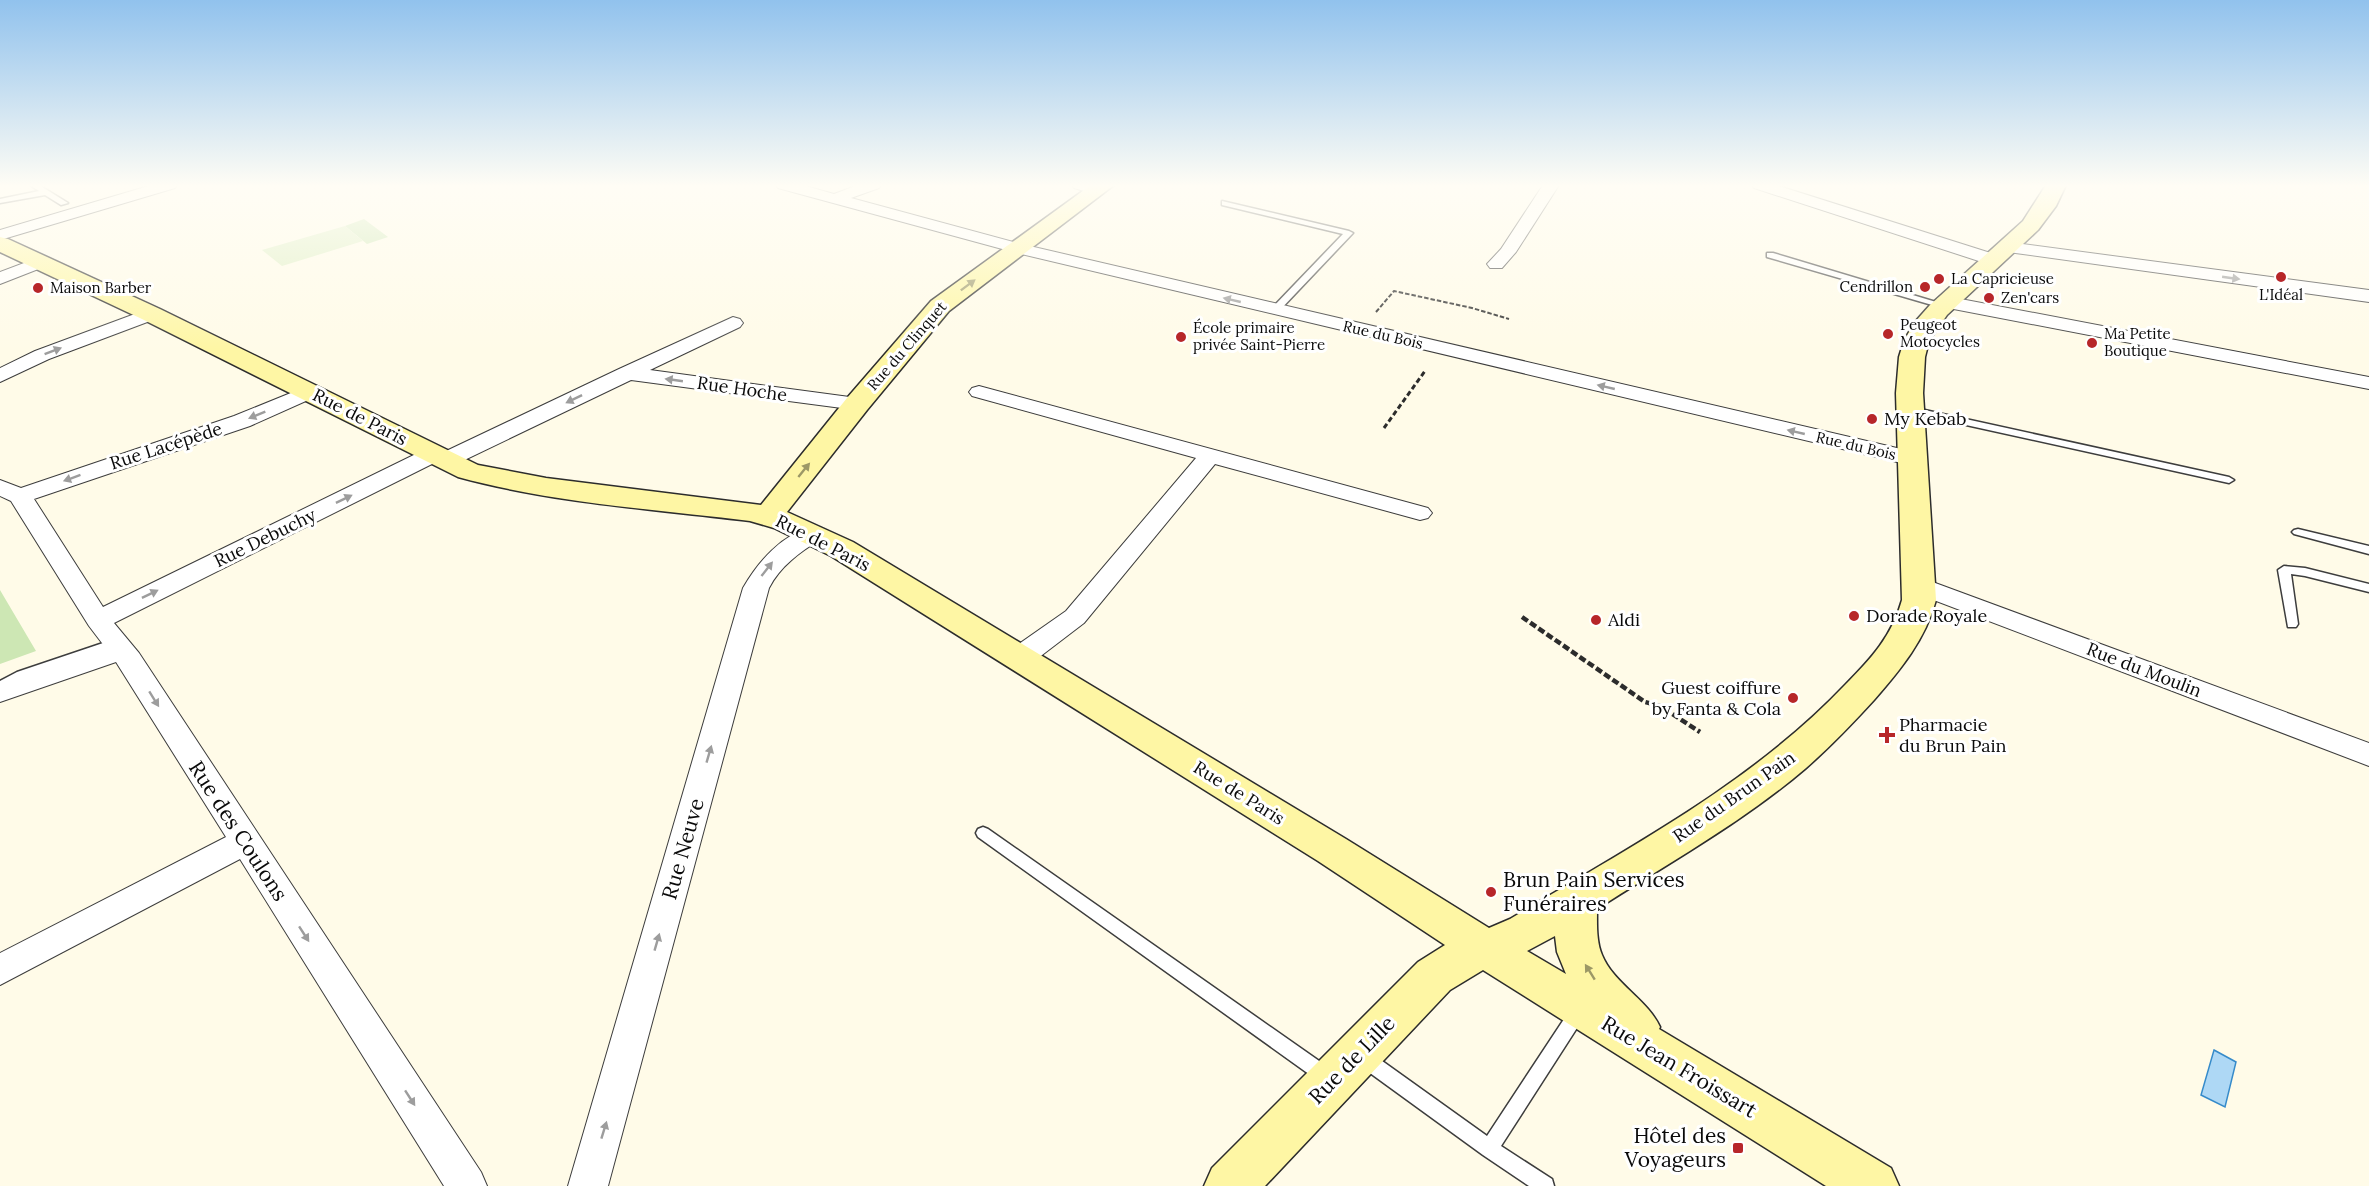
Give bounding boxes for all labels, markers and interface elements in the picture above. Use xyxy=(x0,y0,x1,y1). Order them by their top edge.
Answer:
place label: La Capricieuse xyxy=(1951,269,2054,288)
marker: L'Idéal xyxy=(2274,270,2288,284)
marker: La Capricieuse xyxy=(1932,272,1946,286)
one-way arrow xyxy=(2222,273,2241,282)
place label: Cendrillon xyxy=(1840,277,1913,296)
place label: Maison Barber xyxy=(50,278,152,297)
one-way arrow xyxy=(959,279,975,291)
marker: Cendrillon xyxy=(1918,280,1932,294)
marker: Maison Barber xyxy=(31,281,45,295)
place label: L'Idéal xyxy=(2259,285,2303,304)
place label: Zen'cars xyxy=(2001,288,2059,307)
marker: Zen'cars xyxy=(1982,291,1996,305)
one-way arrow xyxy=(1223,294,1241,304)
street label: Rue du Clinquet xyxy=(863,297,951,394)
place label: Peugeot Motocycles xyxy=(1900,315,1980,351)
street label: Rue du Bois xyxy=(1341,316,1425,353)
place label: École primaire privée Saint-Pierre xyxy=(1193,318,1325,354)
place label: Ma Petite Boutique xyxy=(2104,324,2171,360)
marker: Peugeot Motocycles xyxy=(1881,327,1895,341)
marker: École primaire privée Saint-Pierre xyxy=(1174,330,1188,344)
marker: Ma Petite Boutique xyxy=(2085,336,2099,350)
one-way arrow xyxy=(44,346,62,356)
street label: Rue Hoche xyxy=(695,371,789,406)
one-way arrow xyxy=(664,375,683,384)
one-way arrow xyxy=(1596,382,1615,392)
street label: Rue de Paris xyxy=(309,383,411,450)
one-way arrow xyxy=(565,394,582,403)
place label: My Kebab xyxy=(1884,407,1967,430)
one-way arrow xyxy=(247,410,265,420)
marker: My Kebab xyxy=(1865,412,1879,426)
street label: Rue Lacépède xyxy=(107,416,225,475)
one-way arrow xyxy=(1786,426,1805,436)
street label: Rue du Bois xyxy=(1814,427,1898,464)
one-way arrow xyxy=(798,462,811,478)
one-way arrow xyxy=(63,473,81,483)
one-way arrow xyxy=(335,494,353,504)
street label: Rue Debuchy xyxy=(210,503,320,572)
street label: Rue de Paris xyxy=(772,509,874,576)
one-way arrow xyxy=(761,561,774,577)
one-way arrow xyxy=(142,590,159,599)
place label: Dorade Royale xyxy=(1866,604,1987,627)
place label: Aldi xyxy=(1607,608,1640,631)
marker: Dorade Royale xyxy=(1847,609,1861,623)
marker: Aldi xyxy=(1589,613,1603,627)
street label: Rue du Moulin xyxy=(2083,637,2205,702)
place label: Guest coiffure by Fanta & Cola xyxy=(1652,676,1781,720)
one-way arrow xyxy=(148,691,159,707)
marker: Guest coiffure by Fanta & Cola xyxy=(1786,691,1800,705)
place label: Pharmacie du Brun Pain xyxy=(1899,713,2007,757)
marker: Pharmacie du Brun Pain xyxy=(1880,728,1894,742)
one-way arrow xyxy=(705,745,715,764)
street label: Rue du Brun Pain xyxy=(1668,746,1799,847)
street label: Rue des Coulons xyxy=(183,756,294,906)
street label: Rue de Paris xyxy=(1189,756,1289,830)
street label: Rue Neuve xyxy=(655,795,710,903)
place label: Brun Pain Services Funéraires xyxy=(1503,866,1685,917)
marker: Brun Pain Services Funéraires xyxy=(1484,885,1498,899)
one-way arrow xyxy=(298,926,310,942)
one-way arrow xyxy=(653,933,662,951)
one-way arrow xyxy=(1585,964,1596,980)
street label: Rue Jean Froissart xyxy=(1597,1009,1763,1124)
street label: Rue de Lille xyxy=(1303,1010,1401,1110)
one-way arrow xyxy=(405,1090,416,1106)
one-way arrow xyxy=(600,1121,609,1139)
place label: Hôtel des Voyageurs xyxy=(1624,1122,1726,1173)
marker: Hôtel des Voyageurs xyxy=(1731,1141,1745,1155)

